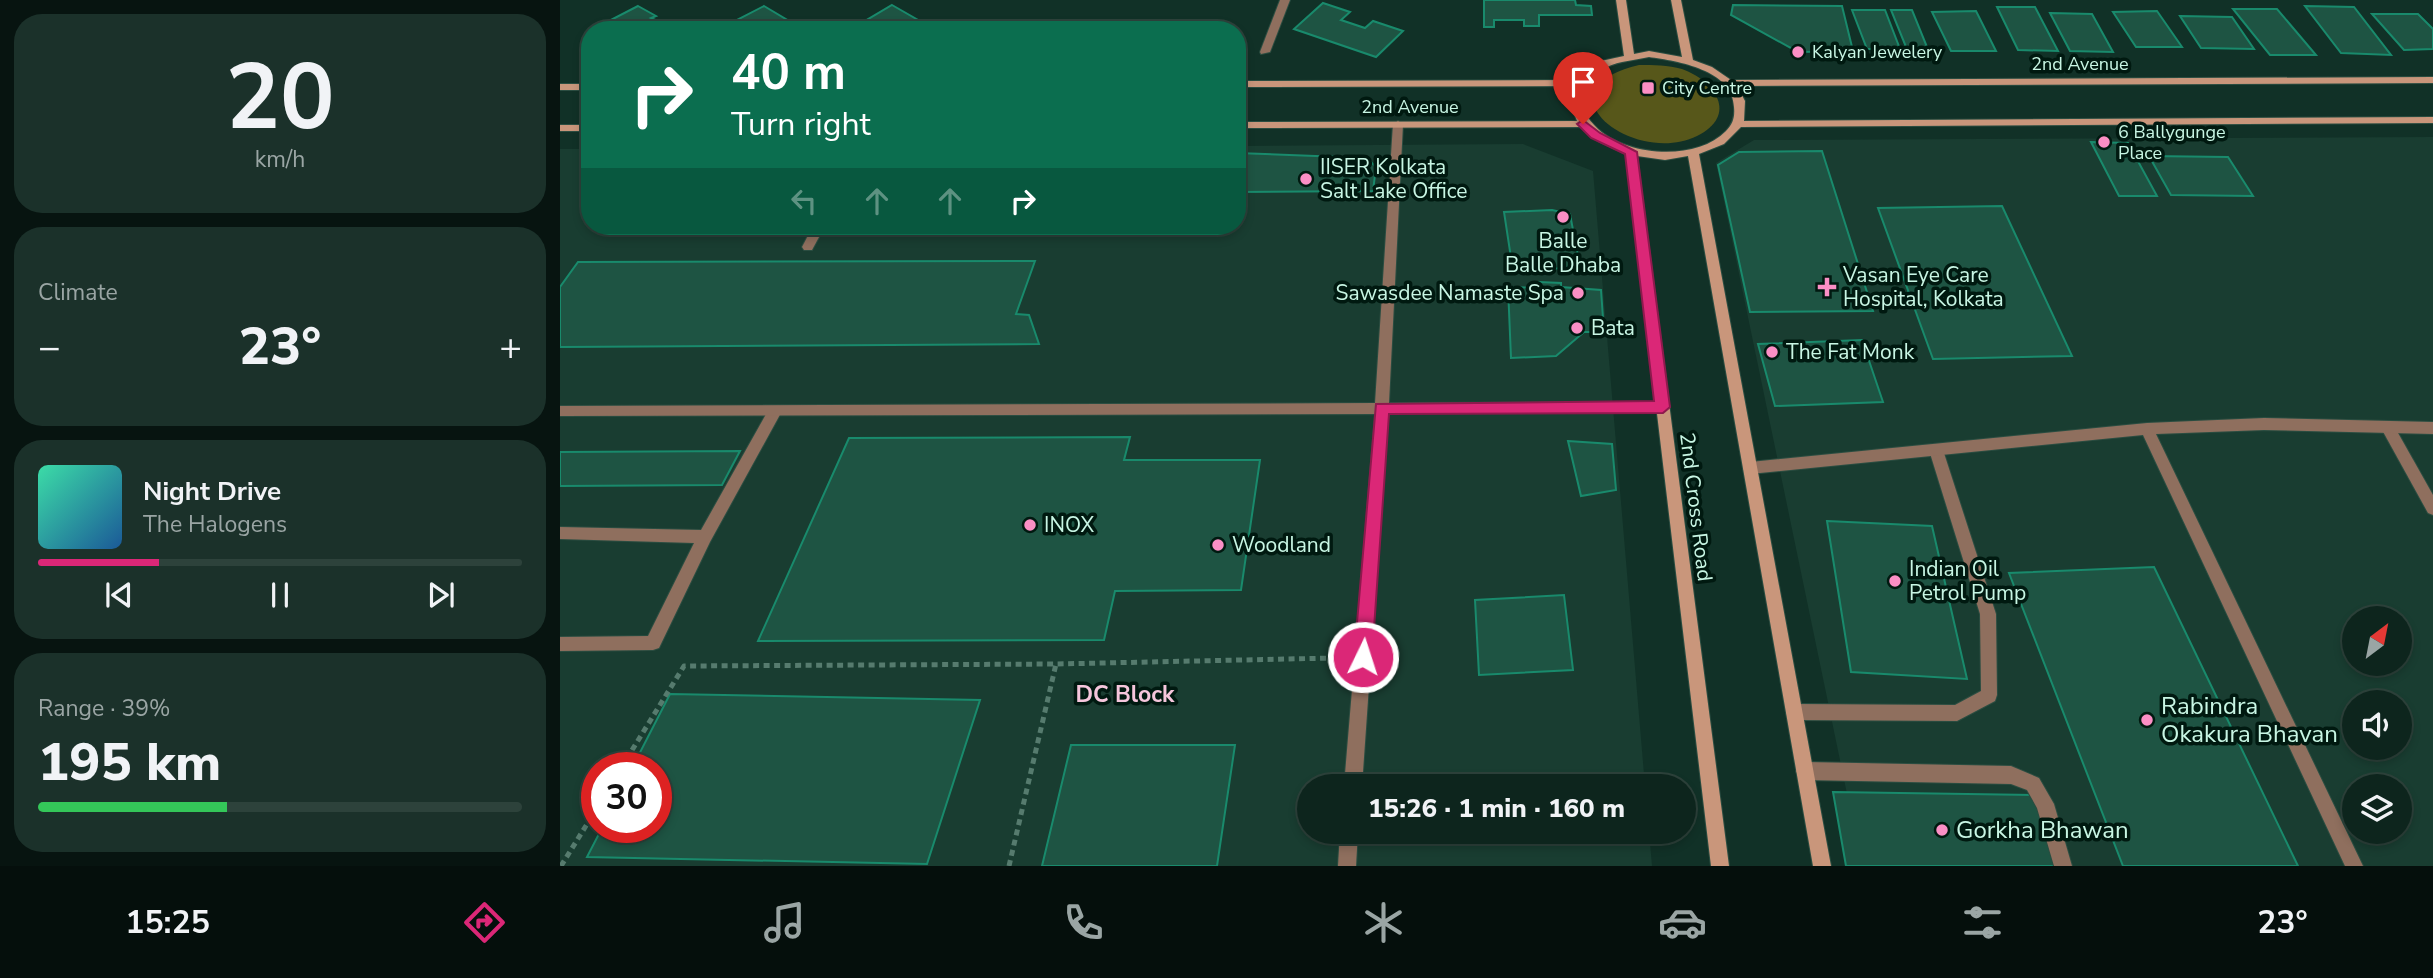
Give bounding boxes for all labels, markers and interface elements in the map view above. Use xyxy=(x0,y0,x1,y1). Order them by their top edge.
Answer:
text: 20 xyxy=(225,36,335,160)
text: 40 m xyxy=(731,39,846,106)
place label: Kalyan Jewelery xyxy=(1812,40,1943,64)
marker: Kalyan Jewelery xyxy=(1790,44,1806,60)
icon: right xyxy=(616,49,707,140)
pin xyxy=(1553,52,1613,124)
street label: 2nd Avenue xyxy=(2031,52,2129,76)
icon: arrive xyxy=(1564,63,1602,101)
place label: City Centre xyxy=(1662,76,1752,100)
marker: City Centre xyxy=(1640,80,1656,96)
street label: 2nd Avenue xyxy=(1361,95,1459,119)
text: Turn right xyxy=(731,103,871,146)
place label: 6 Ballygunge Place xyxy=(2118,120,2226,165)
marker: 6 Ballygunge Place xyxy=(2096,134,2112,150)
text: km/h xyxy=(255,144,305,175)
place label: IISER Kolkata Salt Lake Office xyxy=(1320,153,1467,205)
marker: IISER Kolkata Salt Lake Office xyxy=(1298,171,1314,187)
icon: left xyxy=(785,182,823,220)
icon: ahead xyxy=(858,182,896,220)
icon: ahead xyxy=(931,182,969,220)
icon: right xyxy=(1004,182,1042,220)
marker: Balle Balle Dhaba xyxy=(1555,209,1571,225)
place label: Balle Balle Dhaba xyxy=(1505,227,1621,279)
place label: Vasan Eye Care Hospital, Kolkata xyxy=(1842,261,2004,313)
text: Climate xyxy=(38,277,118,308)
marker: Vasan Eye Care Hospital, Kolkata xyxy=(1817,277,1837,297)
place label: Sawasdee Namaste Spa xyxy=(1336,279,1564,307)
marker: Sawasdee Namaste Spa xyxy=(1570,285,1586,301)
text: 23° xyxy=(239,311,321,382)
place label: Bata xyxy=(1591,314,1635,342)
marker: Bata xyxy=(1569,320,1585,336)
text: − xyxy=(38,322,61,373)
text: + xyxy=(499,322,522,373)
place label: The Fat Monk xyxy=(1786,338,1915,366)
marker: The Fat Monk xyxy=(1764,344,1780,360)
street label: 2nd Cross Road xyxy=(1673,431,1719,583)
text: Night Drive xyxy=(143,474,281,509)
text: The Halogens xyxy=(143,509,287,540)
place label: INOX xyxy=(1044,511,1094,539)
marker: INOX xyxy=(1022,517,1038,533)
place label: Woodland xyxy=(1232,531,1331,559)
marker: Woodland xyxy=(1210,537,1226,553)
place label: Indian Oil Petrol Pump xyxy=(1909,555,2026,607)
marker: Indian Oil Petrol Pump xyxy=(1887,573,1903,589)
icon: previous xyxy=(100,576,138,614)
icon: pause xyxy=(261,576,299,614)
icon: next xyxy=(422,576,460,614)
north arrow xyxy=(2342,606,2412,676)
map controls xyxy=(2342,606,2412,844)
position arrow xyxy=(1326,620,1400,694)
district label: DC Block xyxy=(1076,679,1175,710)
place label: Rabindra Okakura Bhavan xyxy=(2161,690,2338,750)
button: sound xyxy=(2342,690,2412,760)
text: Range · 39% xyxy=(38,693,170,724)
marker: Rabindra Okakura Bhavan xyxy=(2139,712,2155,728)
text: 195 km xyxy=(38,727,221,798)
speed limit sign: 30 xyxy=(581,752,672,843)
button: layers xyxy=(2342,774,2412,844)
text: 15:26 · 1 min · 160 m xyxy=(1368,791,1625,826)
place label: Gorkha Bhawan xyxy=(1956,814,2129,846)
marker: Gorkha Bhawan xyxy=(1934,822,1950,838)
icon: directions xyxy=(460,898,509,947)
icon: music xyxy=(760,898,809,947)
icon: phone xyxy=(1059,898,1108,947)
icon: climate xyxy=(1359,898,1408,947)
icon: car xyxy=(1658,898,1707,947)
icon: filters xyxy=(1958,898,2007,947)
text: 15:25 xyxy=(125,901,210,944)
text: 23° xyxy=(2257,901,2308,944)

